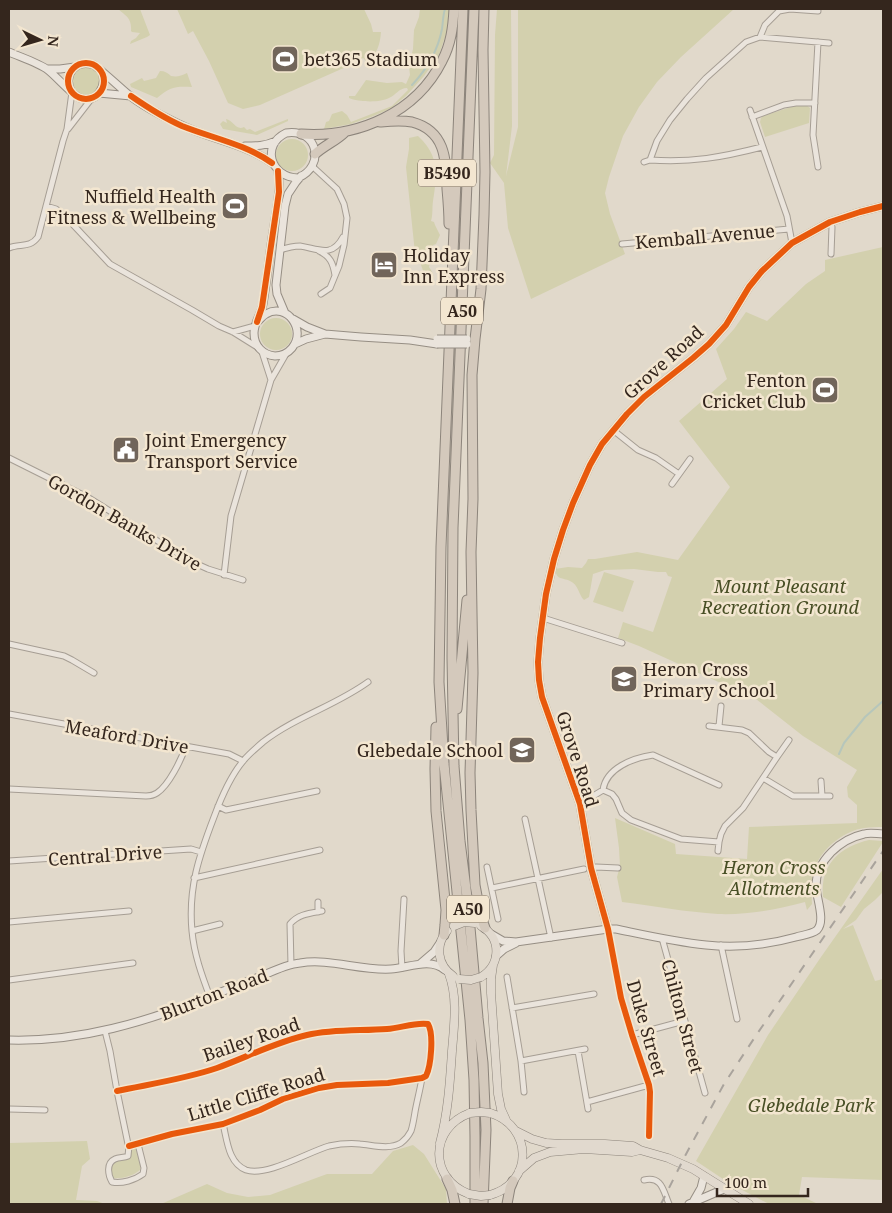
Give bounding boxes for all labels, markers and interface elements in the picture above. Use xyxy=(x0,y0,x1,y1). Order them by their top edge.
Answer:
north arrow xyxy=(15,15,65,65)
text: N xyxy=(44,35,63,48)
sports icon: bet365 Stadium xyxy=(270,44,300,74)
place label: bet365 Stadium xyxy=(304,47,437,71)
road number: B5490 xyxy=(418,160,476,187)
place label: Nuffield Health Fitness & Wellbeing xyxy=(47,184,216,229)
sports icon: Nuffield Health Fitness & Wellbeing xyxy=(220,191,250,221)
street label: Kemball Avenue xyxy=(634,218,776,254)
place label: Holiday Inn Express xyxy=(403,243,505,288)
hotel icon: Holiday Inn Express xyxy=(369,250,399,280)
road number: A50 xyxy=(441,298,483,324)
street label: Grove Road xyxy=(618,320,708,404)
place label: Fenton Cricket Club xyxy=(702,368,806,413)
sports icon: Fenton Cricket Club xyxy=(810,375,840,405)
place label: Joint Emergency Transport Service xyxy=(144,428,298,473)
public building icon: Joint Emergency Transport Service xyxy=(111,435,141,465)
street label: Gordon Banks Drive xyxy=(44,468,206,576)
park label: Mount Pleasant Recreation Ground xyxy=(700,574,860,619)
place label: Heron Cross Primary School xyxy=(643,657,775,702)
school or university icon: Heron Cross Primary School xyxy=(609,664,639,694)
street label: Grove Road xyxy=(551,708,605,810)
street label: Meaford Drive xyxy=(63,713,191,759)
school or university icon: Glebedale School xyxy=(507,735,537,765)
place label: Glebedale School xyxy=(357,738,503,762)
street label: Central Drive xyxy=(47,839,163,871)
park label: Heron Cross Allotments xyxy=(721,855,826,900)
road number: A50 xyxy=(447,896,489,922)
street label: Chilton Street xyxy=(656,956,710,1076)
street label: Blurton Road xyxy=(157,962,271,1026)
street label: Duke Street xyxy=(622,977,672,1079)
street label: Bailey Road xyxy=(199,1011,303,1067)
street label: Little Cliffe Road xyxy=(184,1062,328,1126)
park label: Glebedale Park xyxy=(748,1093,875,1117)
scale bar xyxy=(717,1166,808,1198)
text: 100 m xyxy=(724,1172,767,1192)

